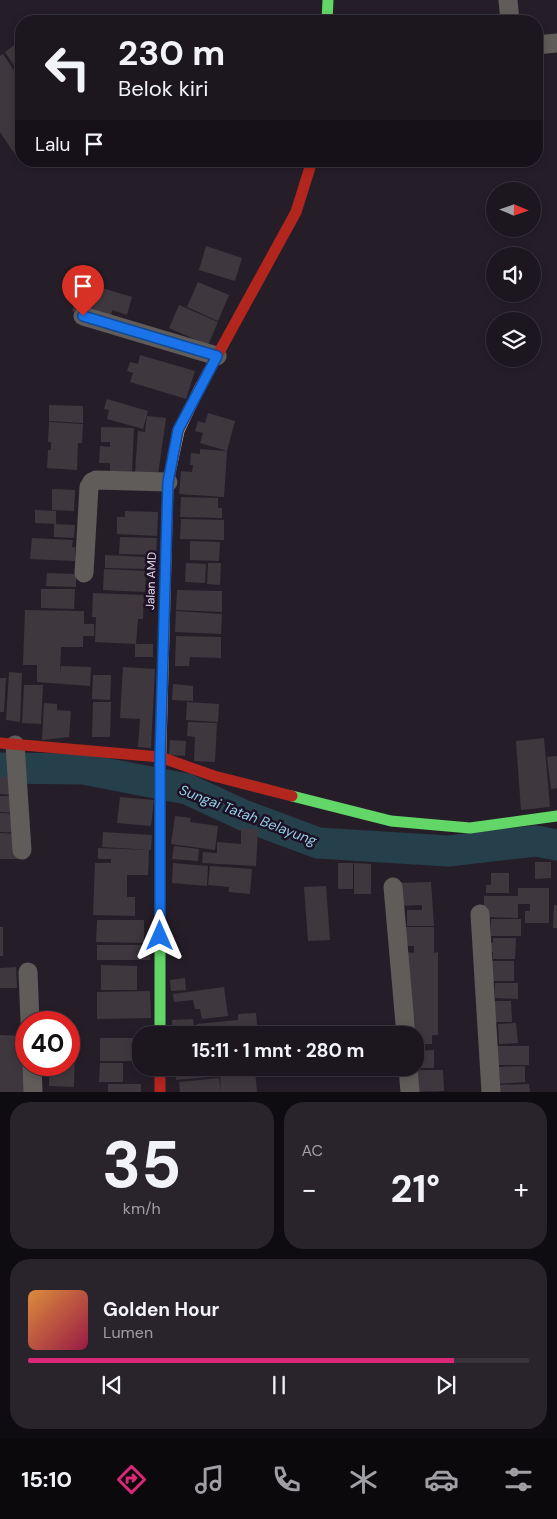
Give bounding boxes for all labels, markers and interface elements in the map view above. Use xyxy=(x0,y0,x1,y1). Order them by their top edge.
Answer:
text: 230 m xyxy=(118,30,225,76)
icon: left xyxy=(35,35,100,100)
text: Belok kiri xyxy=(118,74,208,103)
icon: arrive xyxy=(80,130,108,158)
text: Lalu xyxy=(35,132,70,157)
north arrow xyxy=(486,182,541,238)
map controls xyxy=(486,182,541,367)
button: sound xyxy=(486,247,541,302)
pin xyxy=(62,265,104,316)
icon: arrive xyxy=(69,272,97,300)
button: layers xyxy=(486,312,541,367)
street label: Jalan AMD xyxy=(142,552,160,610)
water label: Sungai Tatah Belayung xyxy=(177,781,319,850)
position arrow xyxy=(133,909,185,961)
speed limit sign: 40 xyxy=(15,1011,80,1076)
text: 15:11 · 1 mnt · 280 m xyxy=(192,1038,364,1063)
text: 35 xyxy=(102,1123,182,1207)
text: AC xyxy=(302,1140,323,1161)
text: 21° xyxy=(390,1164,440,1214)
text: − xyxy=(302,1171,317,1208)
text: + xyxy=(514,1171,529,1208)
text: km/h xyxy=(123,1198,161,1219)
text: Golden Hour xyxy=(103,1297,219,1322)
text: Lumen xyxy=(103,1322,153,1343)
icon: previous xyxy=(98,1371,126,1399)
icon: pause xyxy=(265,1371,293,1399)
icon: next xyxy=(432,1371,460,1399)
icon: directions xyxy=(114,1462,149,1497)
icon: music xyxy=(192,1462,227,1497)
icon: phone xyxy=(269,1462,304,1497)
icon: climate xyxy=(346,1462,381,1497)
icon: car xyxy=(424,1462,459,1497)
icon: filters xyxy=(501,1462,536,1497)
text: 15:10 xyxy=(21,1465,72,1494)

